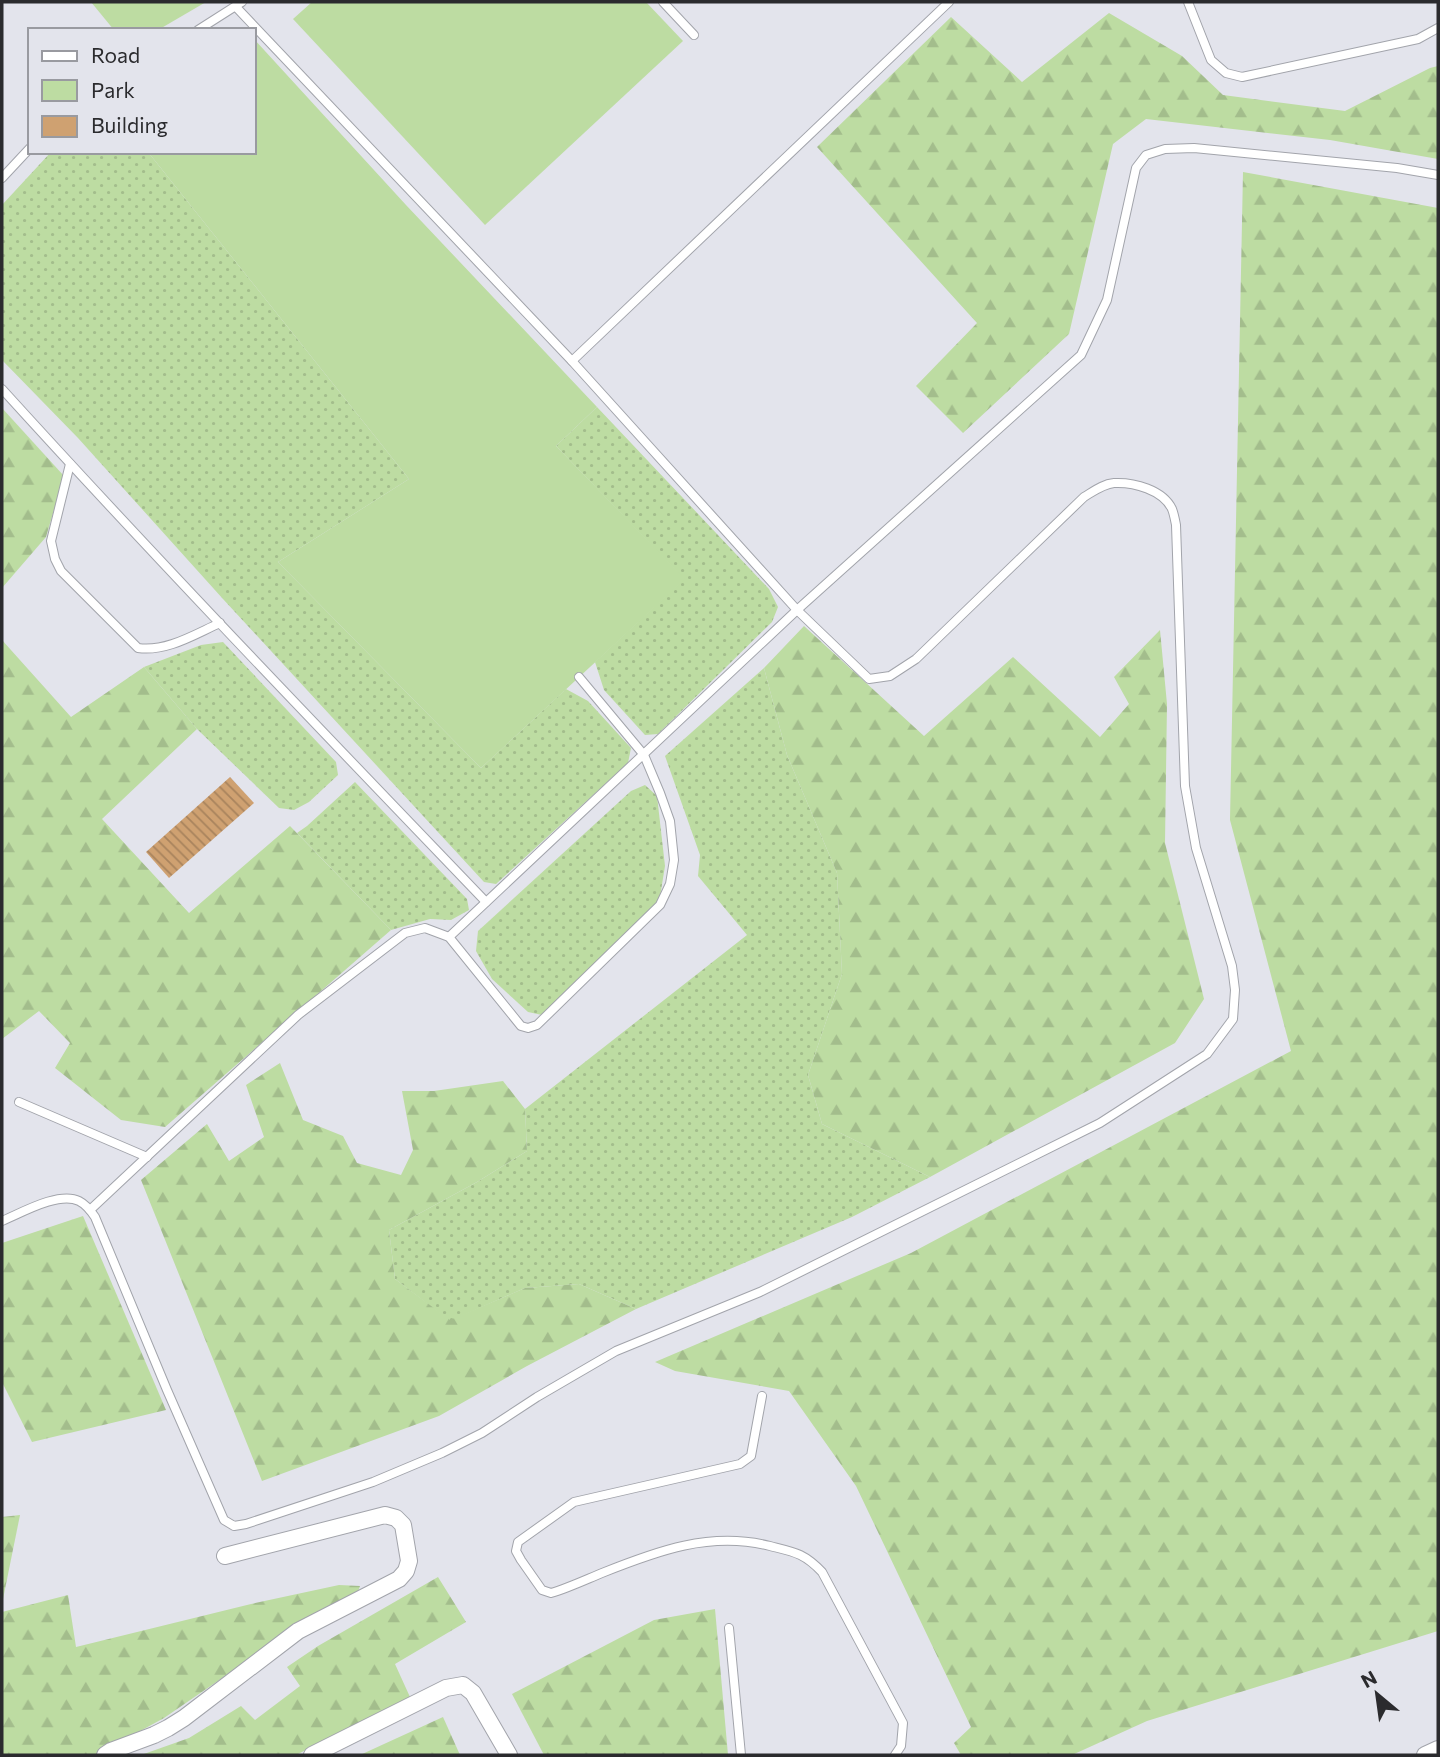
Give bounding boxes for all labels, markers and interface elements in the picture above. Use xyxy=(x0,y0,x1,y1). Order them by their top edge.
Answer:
legend xyxy=(28,28,256,154)
text: Road xyxy=(91,42,140,67)
text: Park xyxy=(91,77,135,102)
text: Building xyxy=(91,112,168,137)
north arrow xyxy=(1342,1659,1412,1729)
text: N xyxy=(1357,1665,1380,1692)

